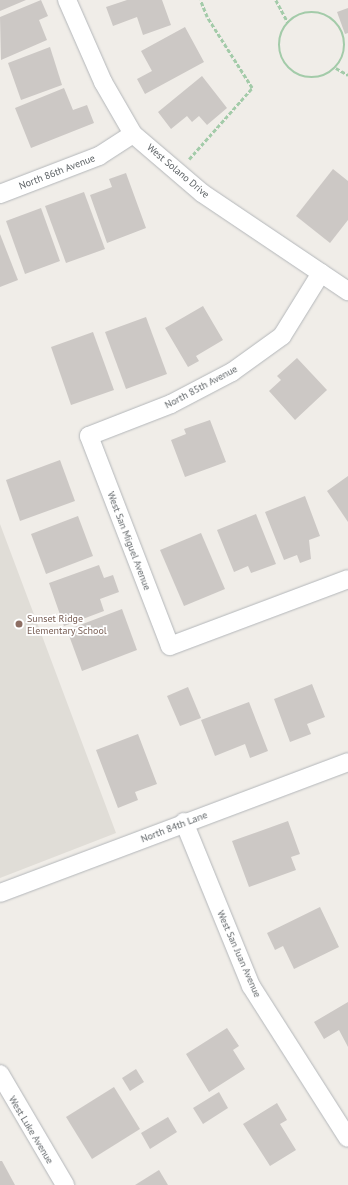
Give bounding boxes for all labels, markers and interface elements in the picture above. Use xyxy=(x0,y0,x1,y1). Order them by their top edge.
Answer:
street label: West Solano Drive xyxy=(144,141,212,201)
street label: North 86th Avenue xyxy=(17,152,97,192)
street label: North 85th Avenue xyxy=(162,363,240,411)
street label: West San Miguel Avenue xyxy=(105,490,153,592)
place label: Sunset Ridge Elementary School xyxy=(27,612,107,636)
marker: Sunset Ridge Elementary School xyxy=(14,619,24,629)
street label: North 84th Lane xyxy=(139,809,209,845)
street label: West San Juan Avenue xyxy=(214,909,264,999)
street label: West Luke Avenue xyxy=(6,1094,56,1166)

